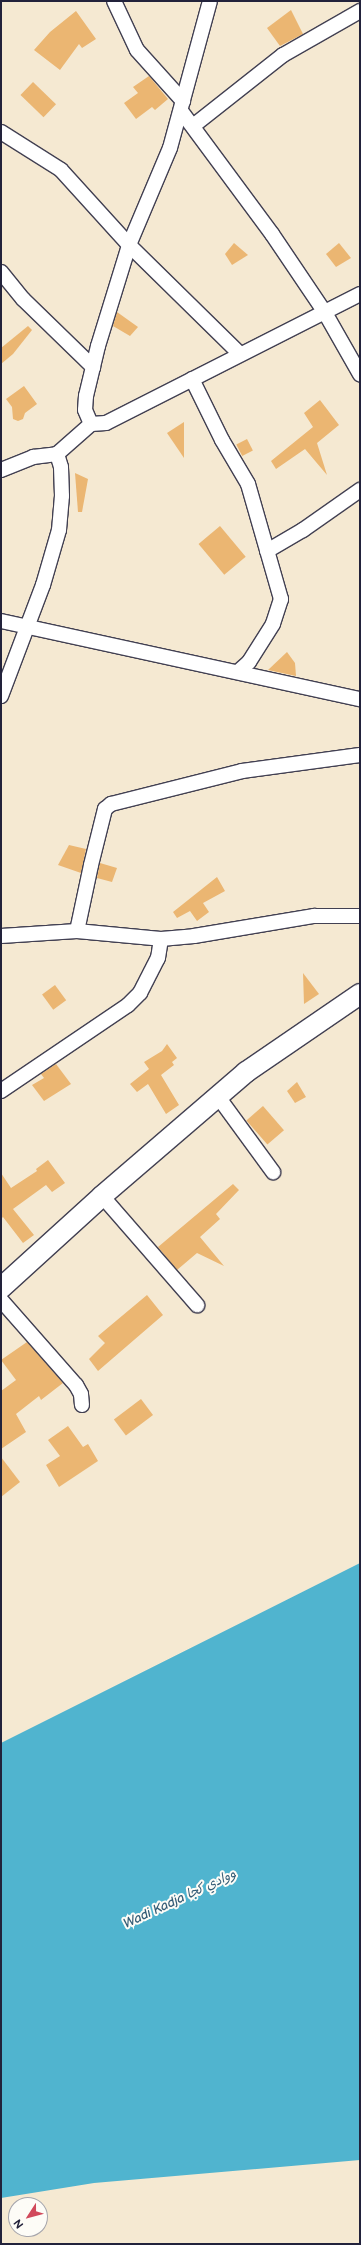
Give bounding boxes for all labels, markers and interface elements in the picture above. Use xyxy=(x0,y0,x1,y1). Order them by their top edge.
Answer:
water label: Wadi Kadja ووادي كجا xyxy=(121,1866,239,1932)
north arrow xyxy=(8,2197,48,2237)
text: N xyxy=(11,2217,26,2231)

